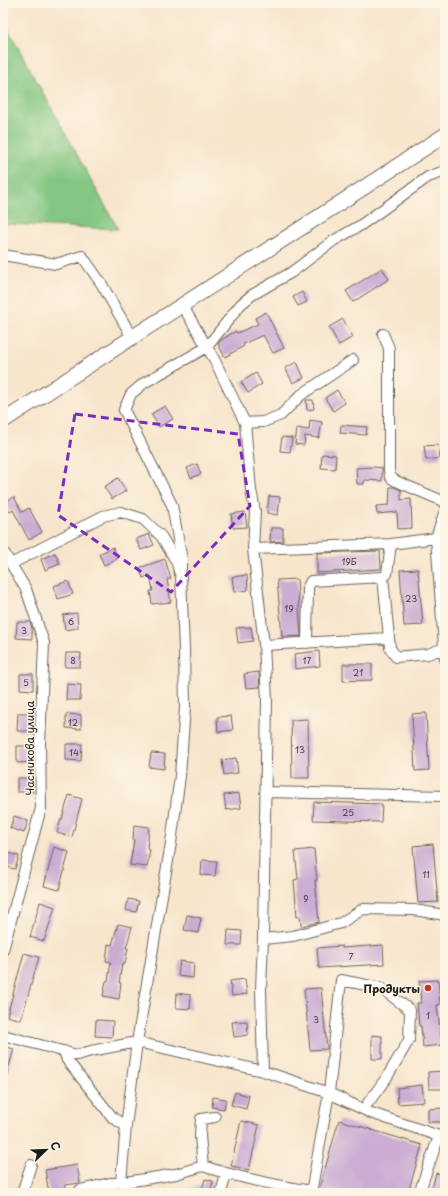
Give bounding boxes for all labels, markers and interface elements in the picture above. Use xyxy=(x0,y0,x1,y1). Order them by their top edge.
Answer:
house number: 19Б xyxy=(341,554,357,568)
house number: 23 xyxy=(405,591,417,605)
house number: 19 xyxy=(284,601,294,615)
house number: 6 xyxy=(68,614,74,628)
house number: 3 xyxy=(21,623,27,637)
house number: 8 xyxy=(70,653,76,667)
house number: 17 xyxy=(303,653,312,667)
house number: 21 xyxy=(353,665,363,679)
house number: 5 xyxy=(23,675,29,689)
street label: Часникова улица xyxy=(21,700,38,795)
house number: 12 xyxy=(68,715,78,729)
house number: 13 xyxy=(295,742,305,756)
house number: 14 xyxy=(69,745,79,759)
house number: 25 xyxy=(342,805,354,819)
house number: 11 xyxy=(422,867,430,881)
house number: 9 xyxy=(303,891,309,905)
house number: 7 xyxy=(348,949,354,963)
place label: Продукты xyxy=(363,980,420,997)
marker: Продукты xyxy=(423,983,433,993)
house number: 1 xyxy=(426,1008,430,1022)
house number: 3 xyxy=(313,1012,319,1026)
north arrow xyxy=(26,1130,66,1170)
text: С xyxy=(46,1139,65,1153)

